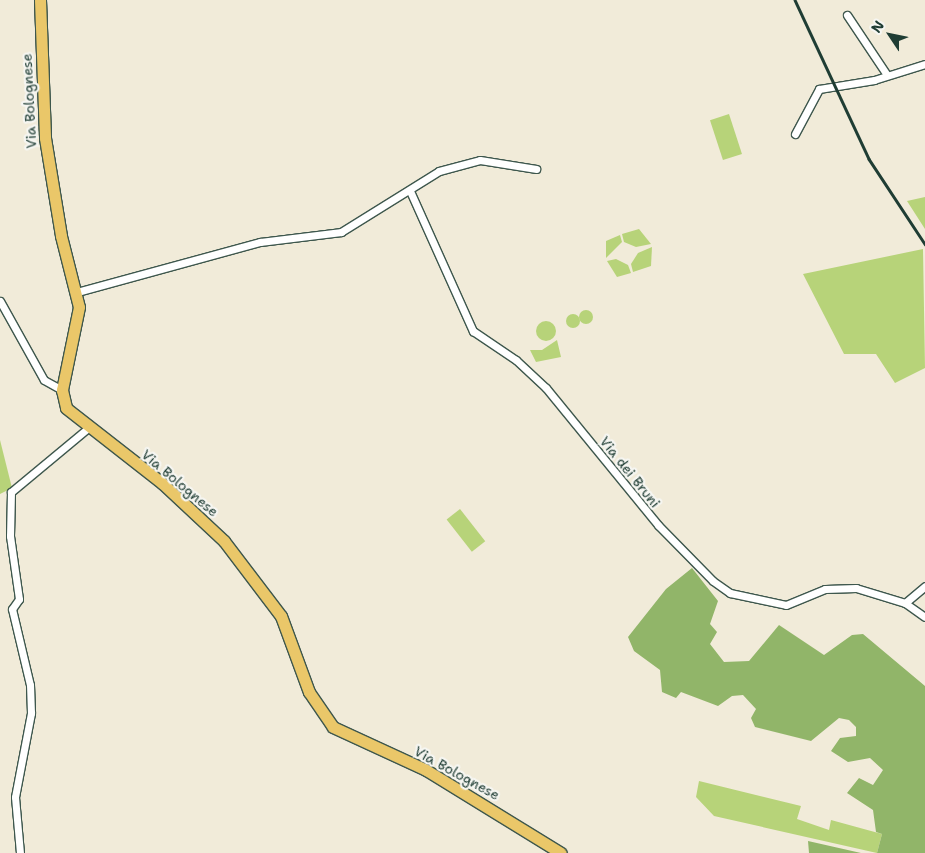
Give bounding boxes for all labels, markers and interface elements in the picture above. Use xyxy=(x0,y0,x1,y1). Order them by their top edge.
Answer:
north arrow xyxy=(865,10,915,60)
text: N xyxy=(867,17,888,36)
street label: Via Bolognese xyxy=(18,53,40,149)
street label: Via dei Bruni xyxy=(596,433,664,511)
street label: Via Bolognese xyxy=(138,446,222,520)
street label: Via Bolognese xyxy=(411,743,503,803)

